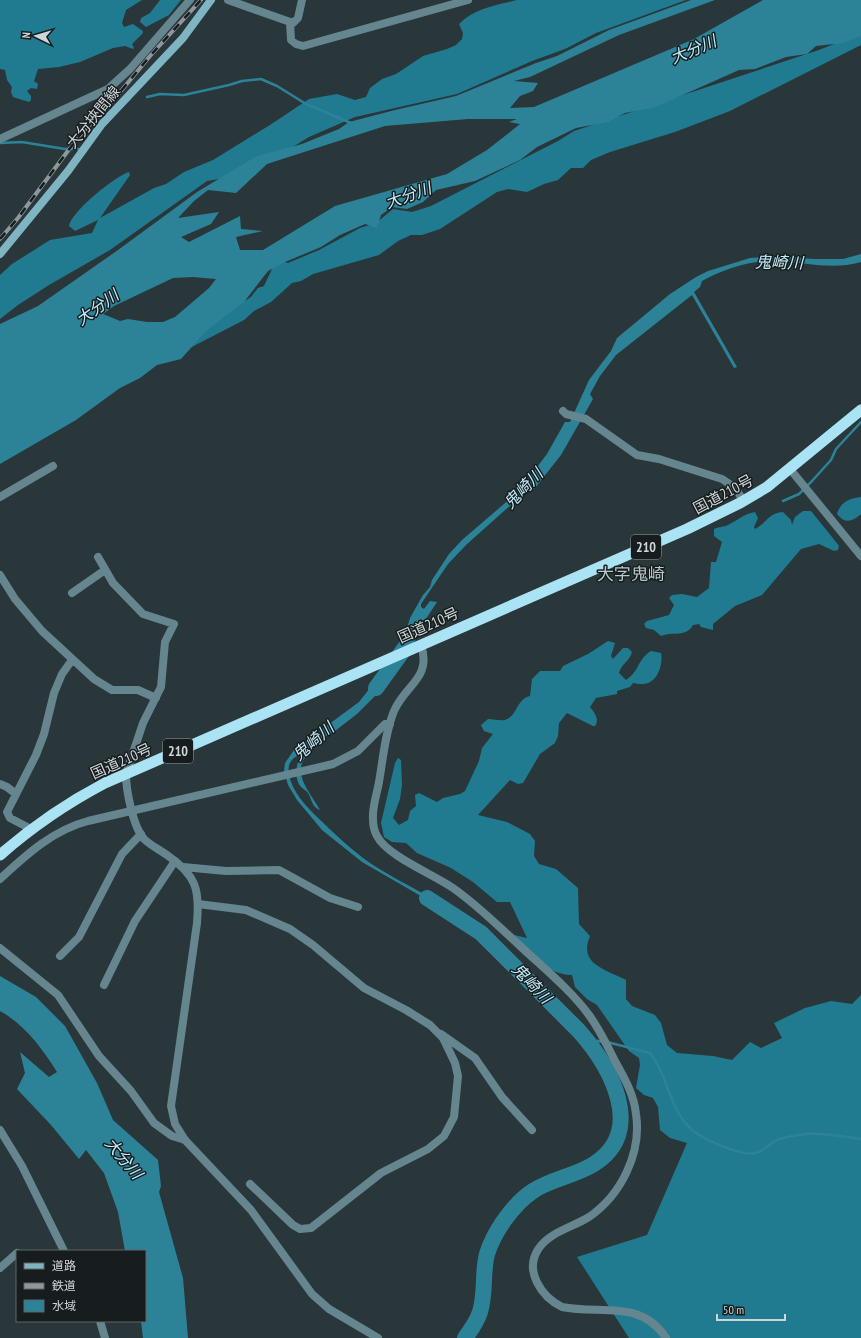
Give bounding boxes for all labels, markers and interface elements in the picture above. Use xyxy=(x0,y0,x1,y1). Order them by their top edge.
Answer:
north arrow xyxy=(16,16,56,56)
water label: 大分川 xyxy=(667,30,721,68)
text: N xyxy=(19,32,33,39)
street label: 大分挾間線 xyxy=(62,82,124,152)
water label: 大分川 xyxy=(382,177,436,213)
water label: 鬼崎川 xyxy=(755,252,805,272)
water label: 大分川 xyxy=(72,284,124,329)
water label: 鬼崎川 xyxy=(499,462,548,512)
street label: 国道210号 xyxy=(690,470,756,518)
road number: 210 xyxy=(631,535,661,559)
district label: 大字鬼崎 xyxy=(597,563,665,585)
street label: 国道210号 xyxy=(394,603,462,647)
water label: 鬼崎川 xyxy=(288,716,339,764)
street label: 国道210号 xyxy=(87,739,155,783)
road number: 210 xyxy=(163,739,193,763)
water label: 鬼崎川 xyxy=(508,959,557,1009)
water label: 大分川 xyxy=(101,1133,148,1184)
legend xyxy=(16,1250,146,1322)
text: 道路 xyxy=(52,1258,76,1273)
text: 鉄道 xyxy=(52,1278,76,1293)
scale bar xyxy=(717,1296,785,1322)
text: 水域 xyxy=(52,1298,76,1313)
text: 50 m xyxy=(723,1302,744,1317)

